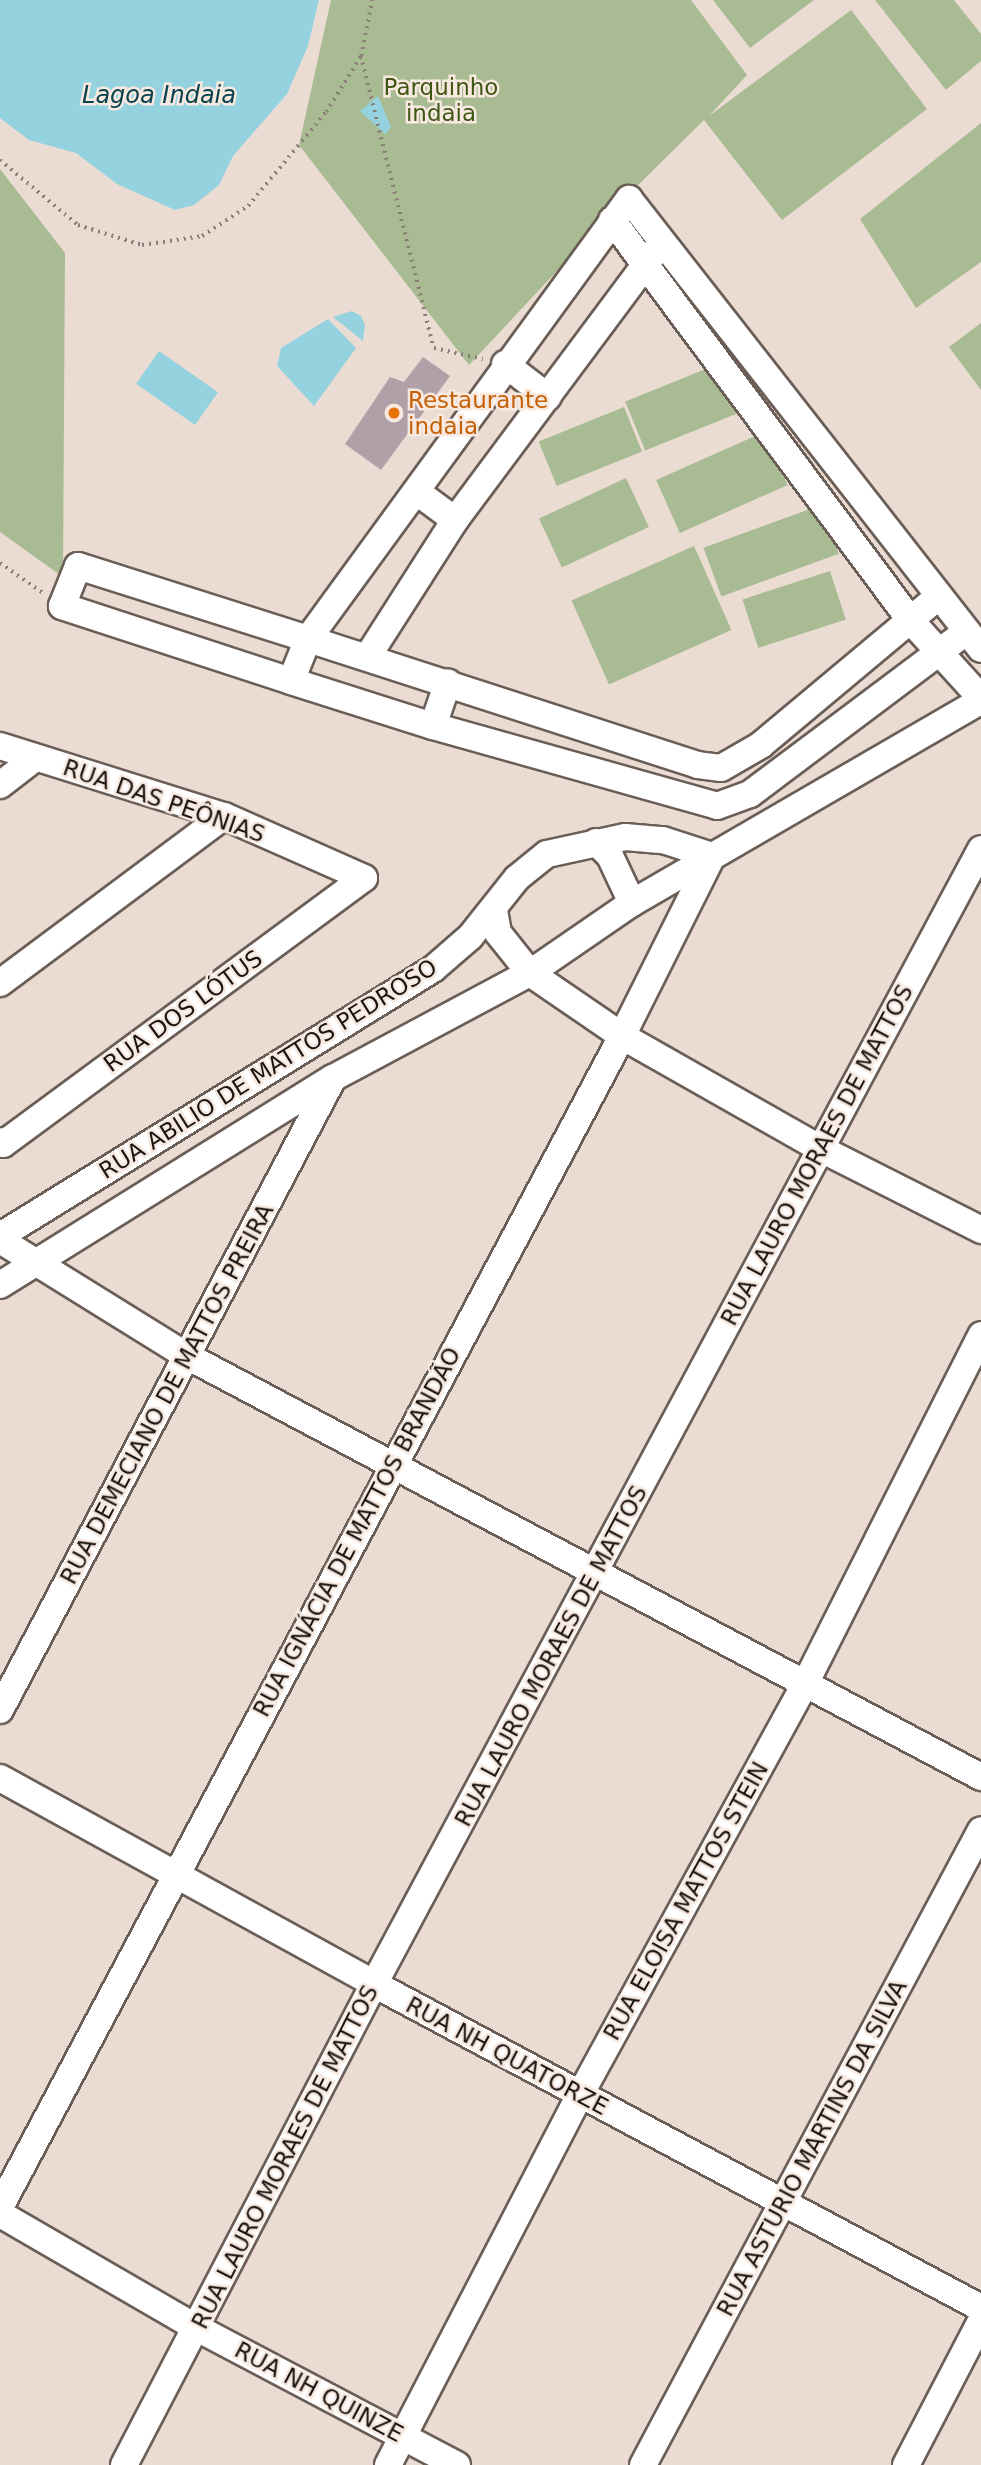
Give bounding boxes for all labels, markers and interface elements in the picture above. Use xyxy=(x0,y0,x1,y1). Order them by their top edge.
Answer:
park label: Parquinho indaia xyxy=(384,73,498,127)
water label: Lagoa Indaia xyxy=(82,82,236,110)
place label: Restaurante indaia xyxy=(408,386,548,440)
marker: Restaurante indaia xyxy=(386,405,402,421)
street label: RUA DAS PEÔNIAS xyxy=(59,754,269,848)
street label: RUA DOS LÓTUS xyxy=(98,944,268,1078)
street label: RUA ABILIO DE MATTOS PEDROSO xyxy=(94,953,442,1185)
street label: RUA LAURO MORAES DE MATTOS xyxy=(715,980,919,1330)
street label: RUA DEMECIANO DE MATTOS PREIRA xyxy=(55,1199,279,1589)
street label: RUA IGNÁCIA DE MATTOS BRANDÃO xyxy=(248,1343,466,1721)
street label: RUA LAURO MORAES DE MATTOS xyxy=(449,1481,653,1831)
street label: RUA ELOISA MATTOS STEIN xyxy=(598,1757,774,2045)
street label: RUA ASTURIO MARTINS DA SILVA xyxy=(711,1975,913,2321)
street label: RUA LAURO MORAES DE MATTOS xyxy=(186,1981,384,2333)
street label: RUA NH QUATORZE xyxy=(401,1991,613,2121)
street label: RUA NH QUINZE xyxy=(230,2336,408,2448)

